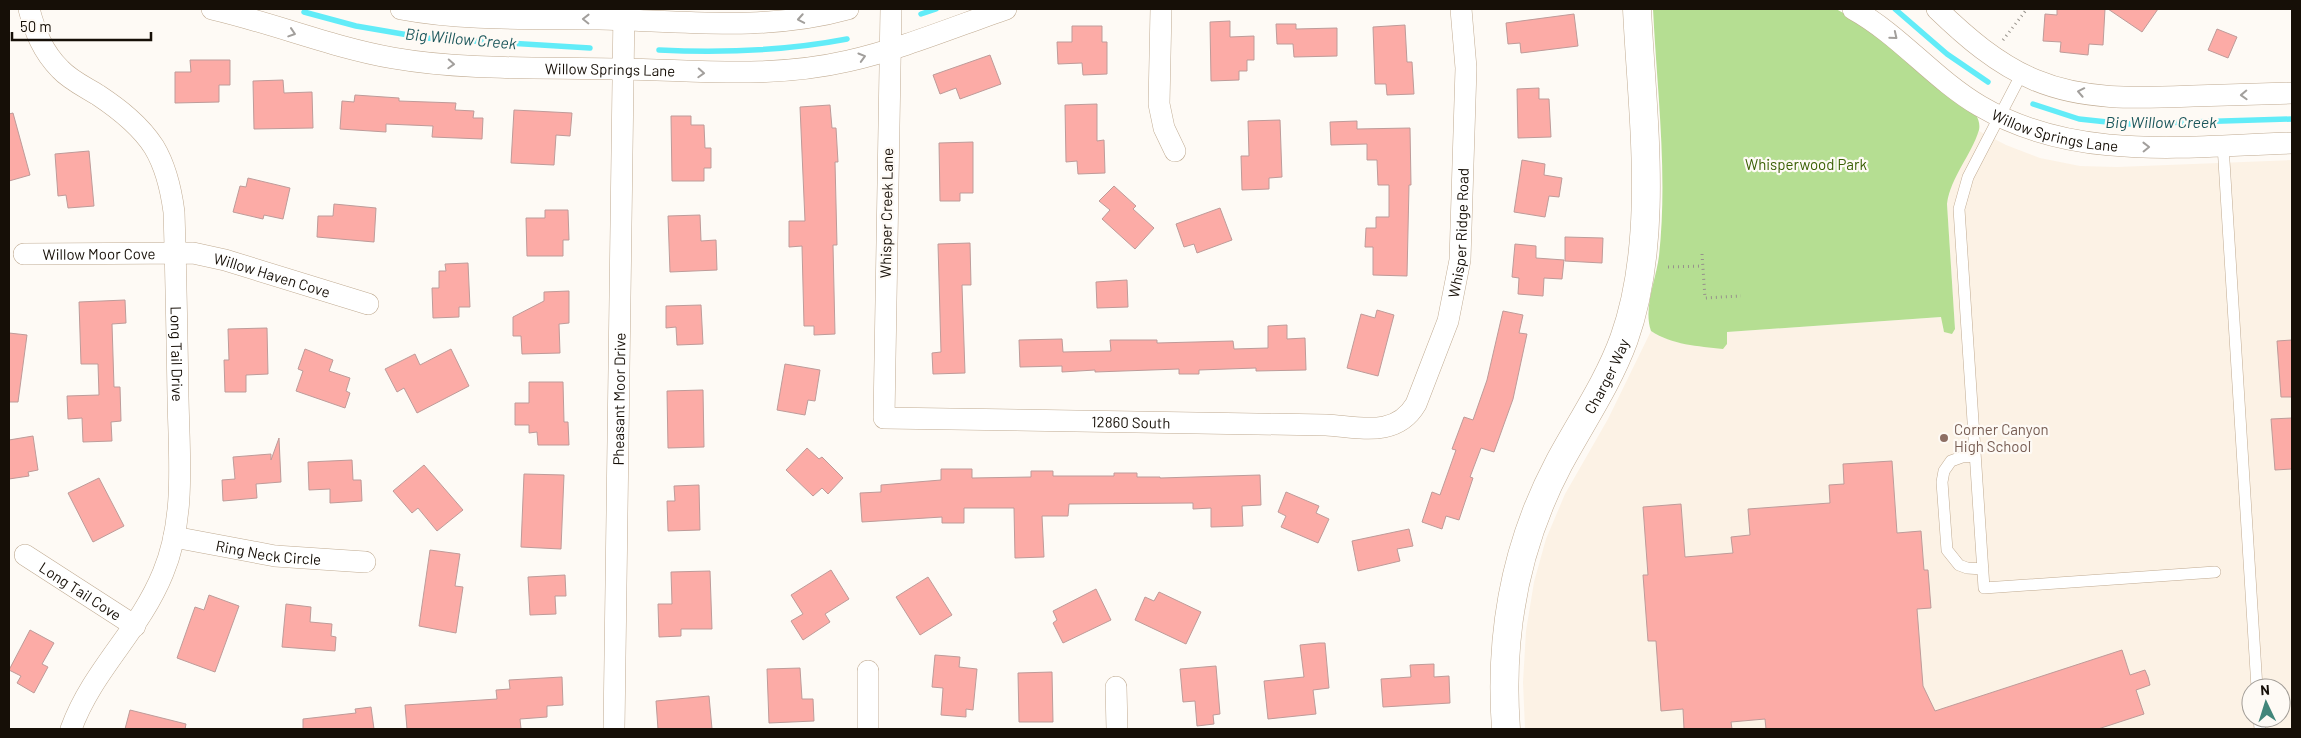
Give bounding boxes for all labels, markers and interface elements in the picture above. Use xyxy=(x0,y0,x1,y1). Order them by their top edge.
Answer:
scale bar xyxy=(12,10,151,42)
one-way arrow xyxy=(582,14,590,24)
one-way arrow xyxy=(797,14,805,24)
text: 50 m xyxy=(20,17,52,35)
water label: Big Willow Creek xyxy=(405,24,518,52)
one-way arrow xyxy=(287,27,296,37)
one-way arrow xyxy=(1888,31,1897,39)
one-way arrow xyxy=(857,53,865,63)
one-way arrow xyxy=(447,58,455,69)
street label: Willow Springs Lane xyxy=(545,59,675,80)
one-way arrow xyxy=(697,67,705,78)
one-way arrow xyxy=(2077,88,2086,98)
one-way arrow xyxy=(2239,89,2247,100)
street label: Willow Springs Lane xyxy=(1989,105,2119,155)
water label: Big Willow Creek xyxy=(2105,112,2217,131)
one-way arrow xyxy=(2143,142,2151,152)
street label: Whisper Creek Lane xyxy=(876,148,896,278)
park label: Whisperwood Park xyxy=(1745,155,1867,173)
street label: Whisper Ridge Road xyxy=(1444,168,1472,299)
street label: Willow Moor Cove xyxy=(42,244,156,263)
street label: Willow Haven Cove xyxy=(212,249,332,301)
street label: Long Tail Drive xyxy=(167,306,187,402)
street label: Pheasant Moor Drive xyxy=(609,332,629,466)
street label: Charger Way xyxy=(1580,336,1632,417)
street label: 12860 South xyxy=(1091,412,1171,432)
place label: Corner Canyon High School xyxy=(1954,420,2049,455)
marker: Corner Canyon High School xyxy=(1938,432,1950,444)
street label: Ring Neck Circle xyxy=(214,536,322,568)
street label: Long Tail Cove xyxy=(36,558,125,624)
north arrow xyxy=(2241,678,2291,728)
text: N xyxy=(2260,681,2270,698)

